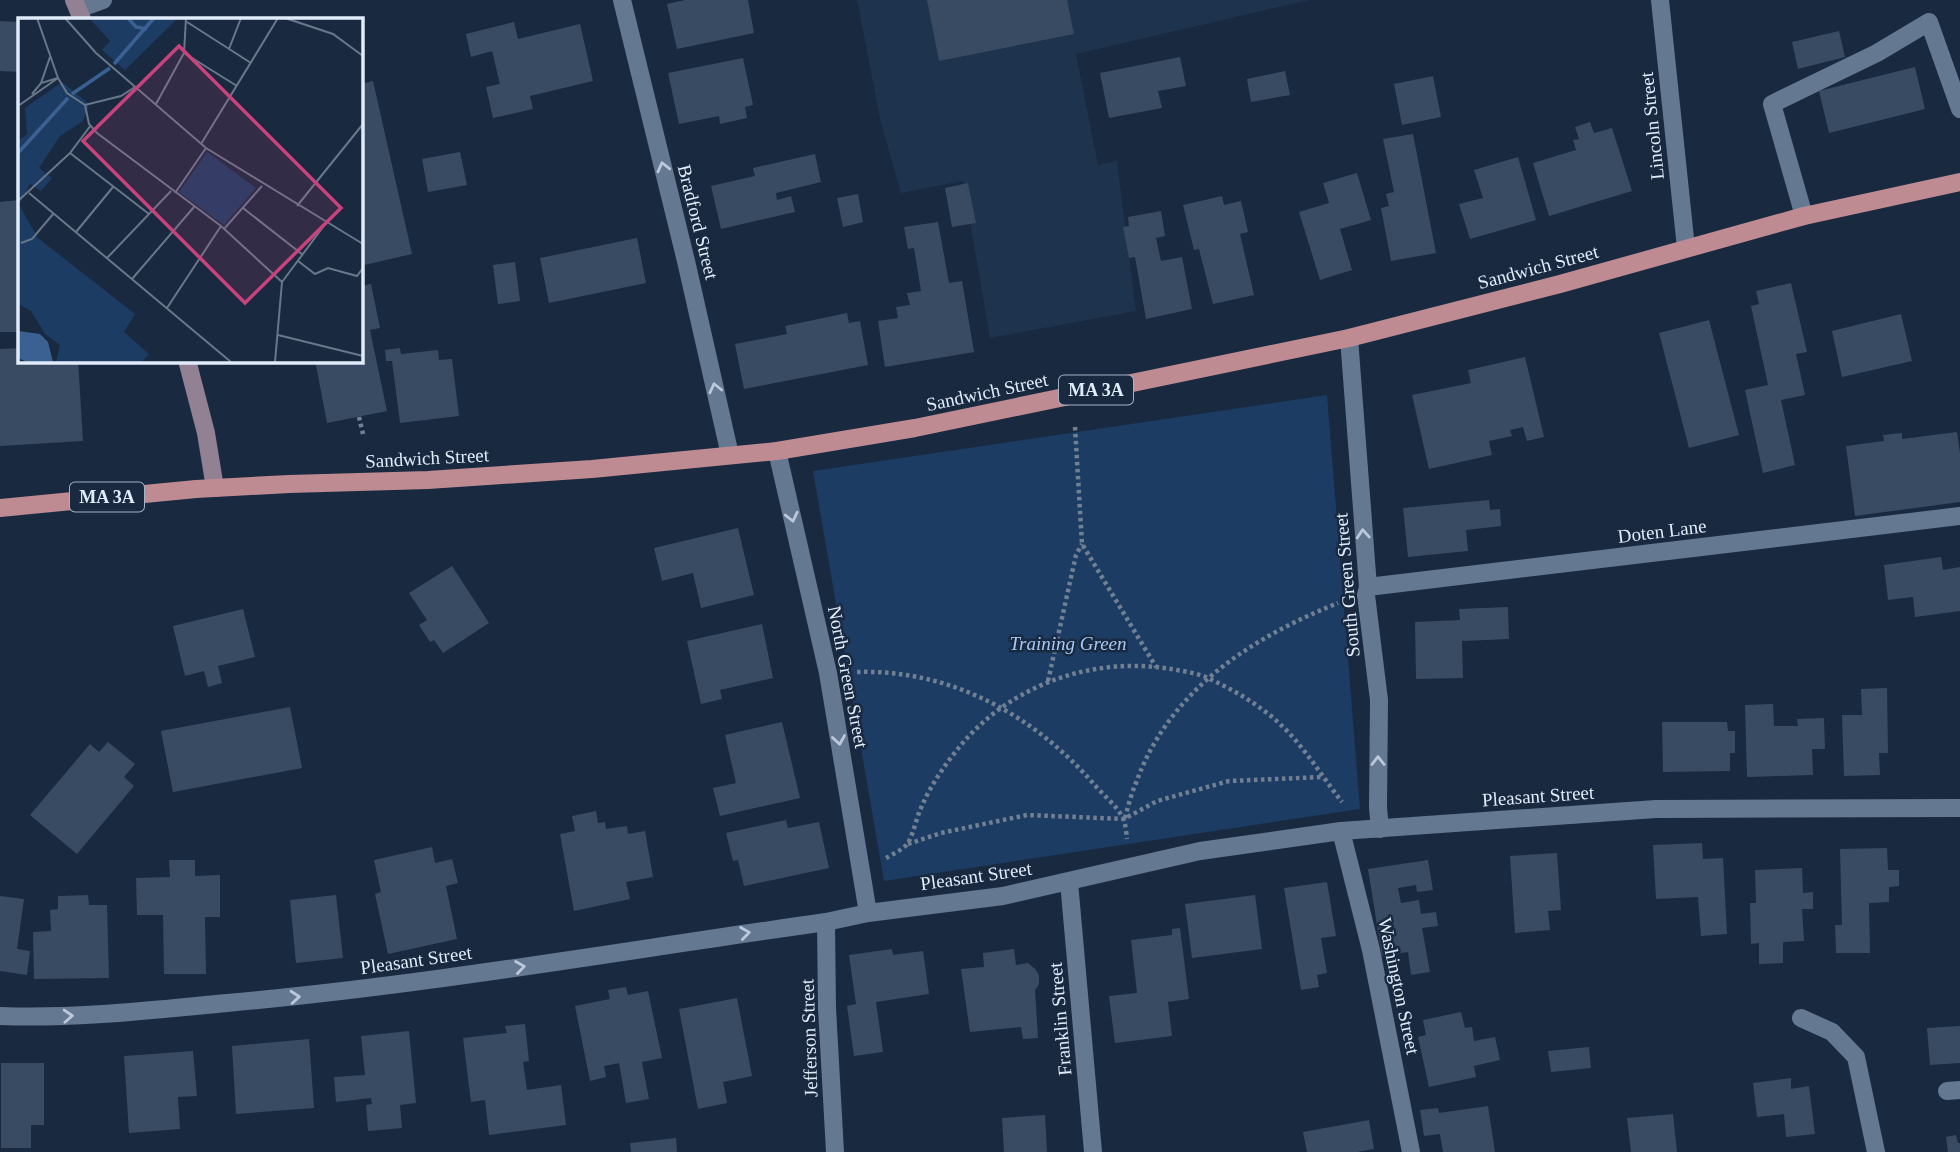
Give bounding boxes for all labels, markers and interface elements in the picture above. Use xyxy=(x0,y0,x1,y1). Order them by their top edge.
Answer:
inset map xyxy=(18,18,362,362)
street label: Lincoln Street xyxy=(1636,70,1668,181)
one-way arrow xyxy=(657,161,671,173)
street label: Bradford Street xyxy=(674,162,723,282)
street label: Sandwich Street xyxy=(1475,241,1601,293)
street label: Sandwich Street xyxy=(924,369,1051,415)
road number: MA 3A xyxy=(1059,376,1133,404)
one-way arrow xyxy=(709,382,724,394)
street label: Sandwich Street xyxy=(365,444,490,472)
road number: MA 3A xyxy=(70,482,144,512)
one-way arrow xyxy=(784,511,798,523)
street label: South Green Street xyxy=(1330,511,1364,658)
street label: Doten Lane xyxy=(1616,515,1708,547)
one-way arrow xyxy=(1356,528,1371,539)
street label: North Green Street xyxy=(824,604,872,751)
park label: Training Green xyxy=(1010,633,1127,654)
one-way arrow xyxy=(831,734,846,745)
one-way arrow xyxy=(1371,755,1386,766)
street label: Pleasant Street xyxy=(1481,782,1596,810)
street label: Pleasant Street xyxy=(919,858,1034,894)
street label: Washington Street xyxy=(1374,916,1424,1057)
one-way arrow xyxy=(739,926,751,941)
street label: Pleasant Street xyxy=(359,942,474,978)
one-way arrow xyxy=(514,959,526,974)
street label: Franklin Street xyxy=(1045,961,1075,1076)
street label: Jefferson Street xyxy=(796,978,822,1098)
one-way arrow xyxy=(290,990,301,1005)
one-way arrow xyxy=(63,1009,74,1024)

